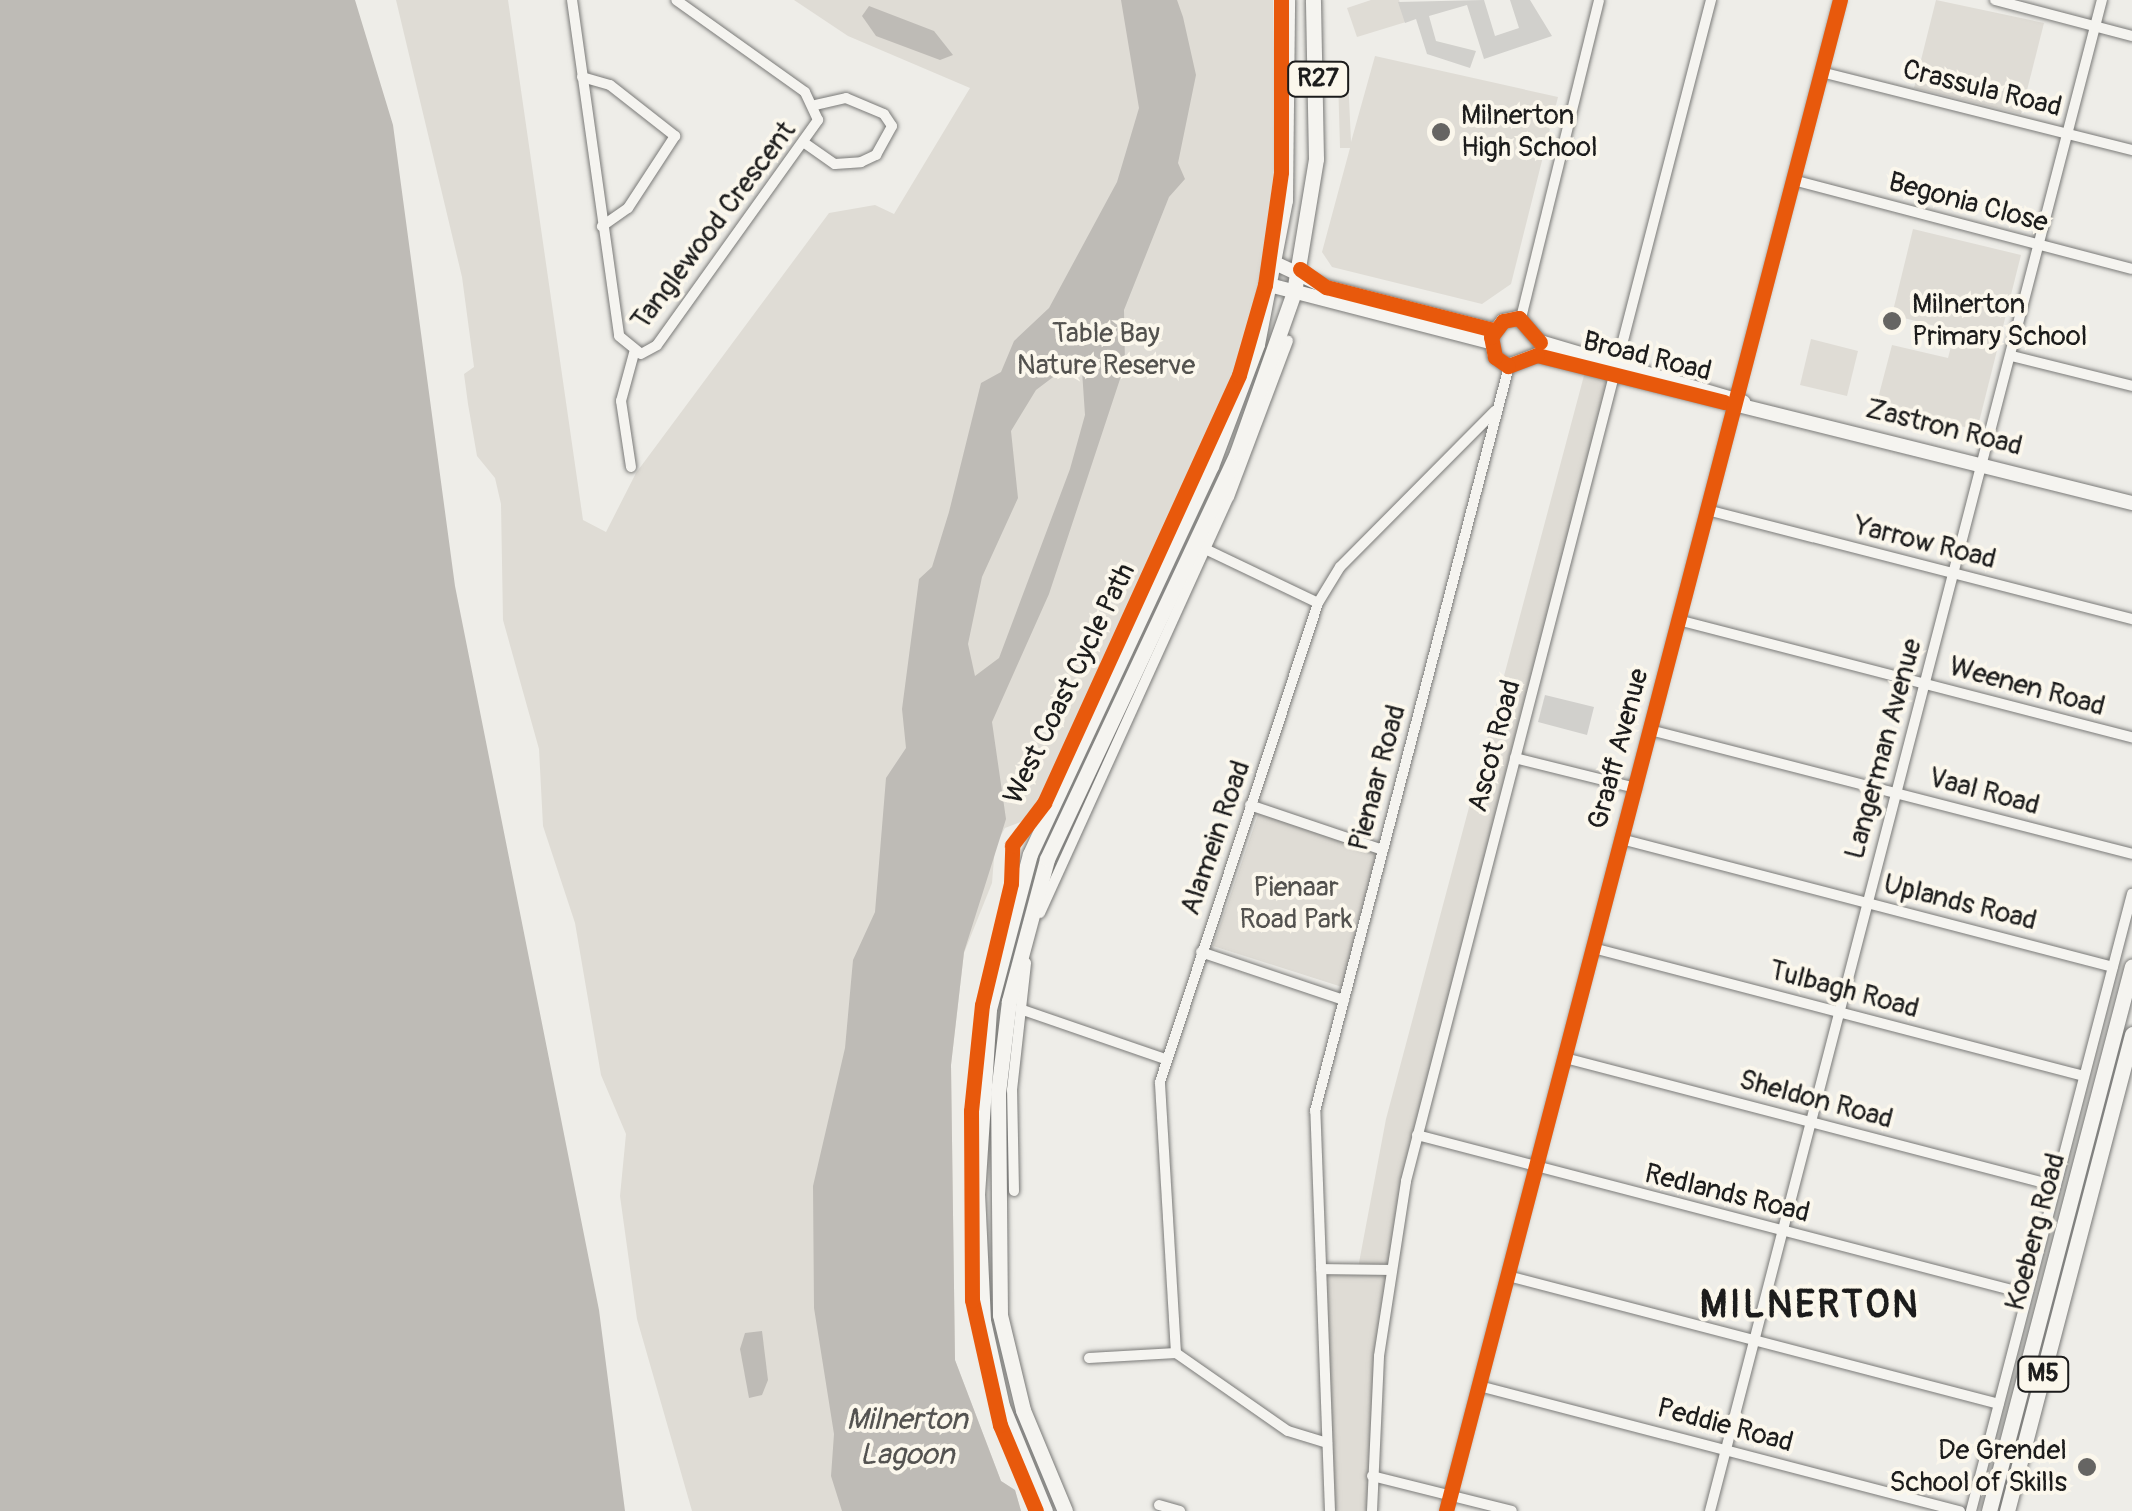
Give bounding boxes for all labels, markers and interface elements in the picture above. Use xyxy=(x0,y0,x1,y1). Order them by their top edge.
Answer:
street label: Crassula Road xyxy=(1899,53,2065,125)
road number: R27 xyxy=(1286,59,1350,99)
place label: Milnerton High School xyxy=(1461,99,1598,165)
street label: Tanglewood Crescent xyxy=(625,115,803,337)
marker: Milnerton High School xyxy=(1430,121,1452,143)
street label: Begonia Close xyxy=(1885,166,2051,240)
place label: Milnerton Primary School xyxy=(1912,288,2088,354)
marker: Milnerton Primary School xyxy=(1881,310,1903,332)
park label: Table Bay Nature Reserve xyxy=(1017,317,1195,383)
street label: Broad Road xyxy=(1579,325,1715,389)
street label: Zastron Road xyxy=(1862,392,2026,464)
street label: Yarrow Road xyxy=(1850,509,2000,577)
street label: West Coast Cycle Path xyxy=(997,558,1143,810)
street label: Langerman Avenue xyxy=(1838,635,1930,863)
street label: Weenen Road xyxy=(1945,650,2109,724)
street label: Graaff Avenue xyxy=(1581,665,1657,833)
street label: Ascot Road xyxy=(1461,676,1529,816)
street label: Pienaar Road xyxy=(1342,701,1414,855)
street label: Alamein Road xyxy=(1174,756,1258,920)
street label: Vaal Road xyxy=(1925,761,2043,823)
street label: Uplands Road xyxy=(1880,868,2040,938)
park label: Pienaar Road Park xyxy=(1239,871,1353,937)
street label: Tulbagh Road xyxy=(1765,954,1923,1026)
street label: Sheldon Road xyxy=(1735,1063,1897,1137)
street label: Koeberg Road xyxy=(1999,1150,2073,1314)
street label: Redlands Road xyxy=(1641,1157,1813,1231)
district label: MILNERTON xyxy=(1700,1283,1920,1329)
road number: M5 xyxy=(2016,1354,2070,1394)
street label: Peddie Road xyxy=(1653,1392,1797,1460)
water label: Milnerton Lagoon xyxy=(846,1402,968,1472)
place label: De Grendel School of Skills xyxy=(1889,1434,2067,1500)
marker: De Grendel School of Skills xyxy=(2076,1456,2098,1478)

